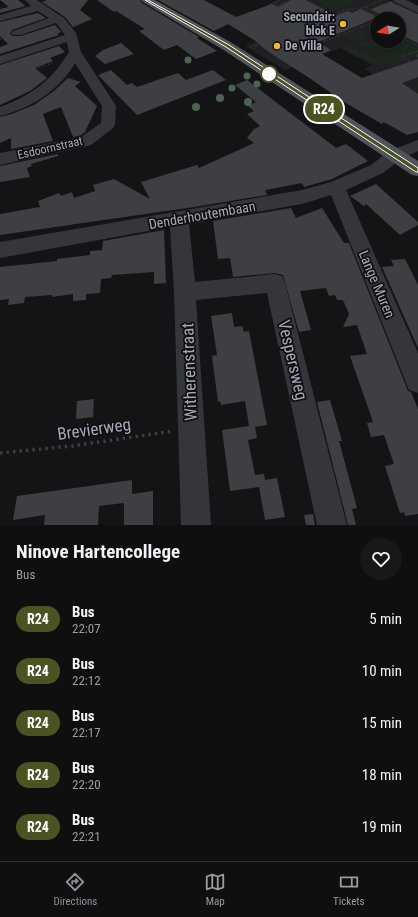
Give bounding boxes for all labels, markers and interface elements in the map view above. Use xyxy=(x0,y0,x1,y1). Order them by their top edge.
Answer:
place label: Secundair: blok E xyxy=(284,10,335,38)
north arrow xyxy=(370,12,406,48)
map controls xyxy=(370,12,406,48)
marker: Secundair: blok E xyxy=(338,19,348,29)
place label: De Villa xyxy=(285,39,322,53)
marker: De Villa xyxy=(272,41,282,51)
unlabelled marker xyxy=(260,65,278,83)
line badge: R24 xyxy=(301,96,347,122)
text: R24 xyxy=(313,101,335,117)
street label: Esdoornstraat xyxy=(16,134,84,162)
street label: Denderhoutembaan xyxy=(147,198,257,232)
street label: Lange Muren xyxy=(356,248,398,320)
street label: Vespersweg xyxy=(274,318,312,402)
street label: Witherenstraat xyxy=(177,323,201,421)
street label: Brevierweg xyxy=(56,414,132,444)
button: heart xyxy=(360,538,402,580)
text: Ninove Hartencollege xyxy=(16,540,180,563)
text: Bus xyxy=(16,567,35,582)
text: Bus xyxy=(72,603,95,621)
text: 5 min xyxy=(369,610,402,628)
text: R24 xyxy=(27,611,49,627)
text: 22:07 xyxy=(72,621,101,636)
text: Bus xyxy=(72,655,95,673)
text: 10 min xyxy=(362,662,402,680)
text: R24 xyxy=(27,663,49,679)
text: 22:12 xyxy=(72,673,101,688)
text: Bus xyxy=(72,707,95,725)
text: 15 min xyxy=(362,714,402,732)
text: R24 xyxy=(27,715,49,731)
text: 22:17 xyxy=(72,725,101,740)
text: Bus xyxy=(72,759,95,777)
text: 18 min xyxy=(362,766,402,784)
text: R24 xyxy=(27,767,49,783)
text: 22:20 xyxy=(72,777,101,792)
text: Bus xyxy=(72,811,95,829)
text: 19 min xyxy=(362,818,402,836)
text: R24 xyxy=(27,819,49,835)
text: 22:21 xyxy=(72,829,101,844)
tab: Directions xyxy=(53,871,97,908)
tab: Map xyxy=(204,871,226,908)
tab: Tickets xyxy=(333,871,365,908)

